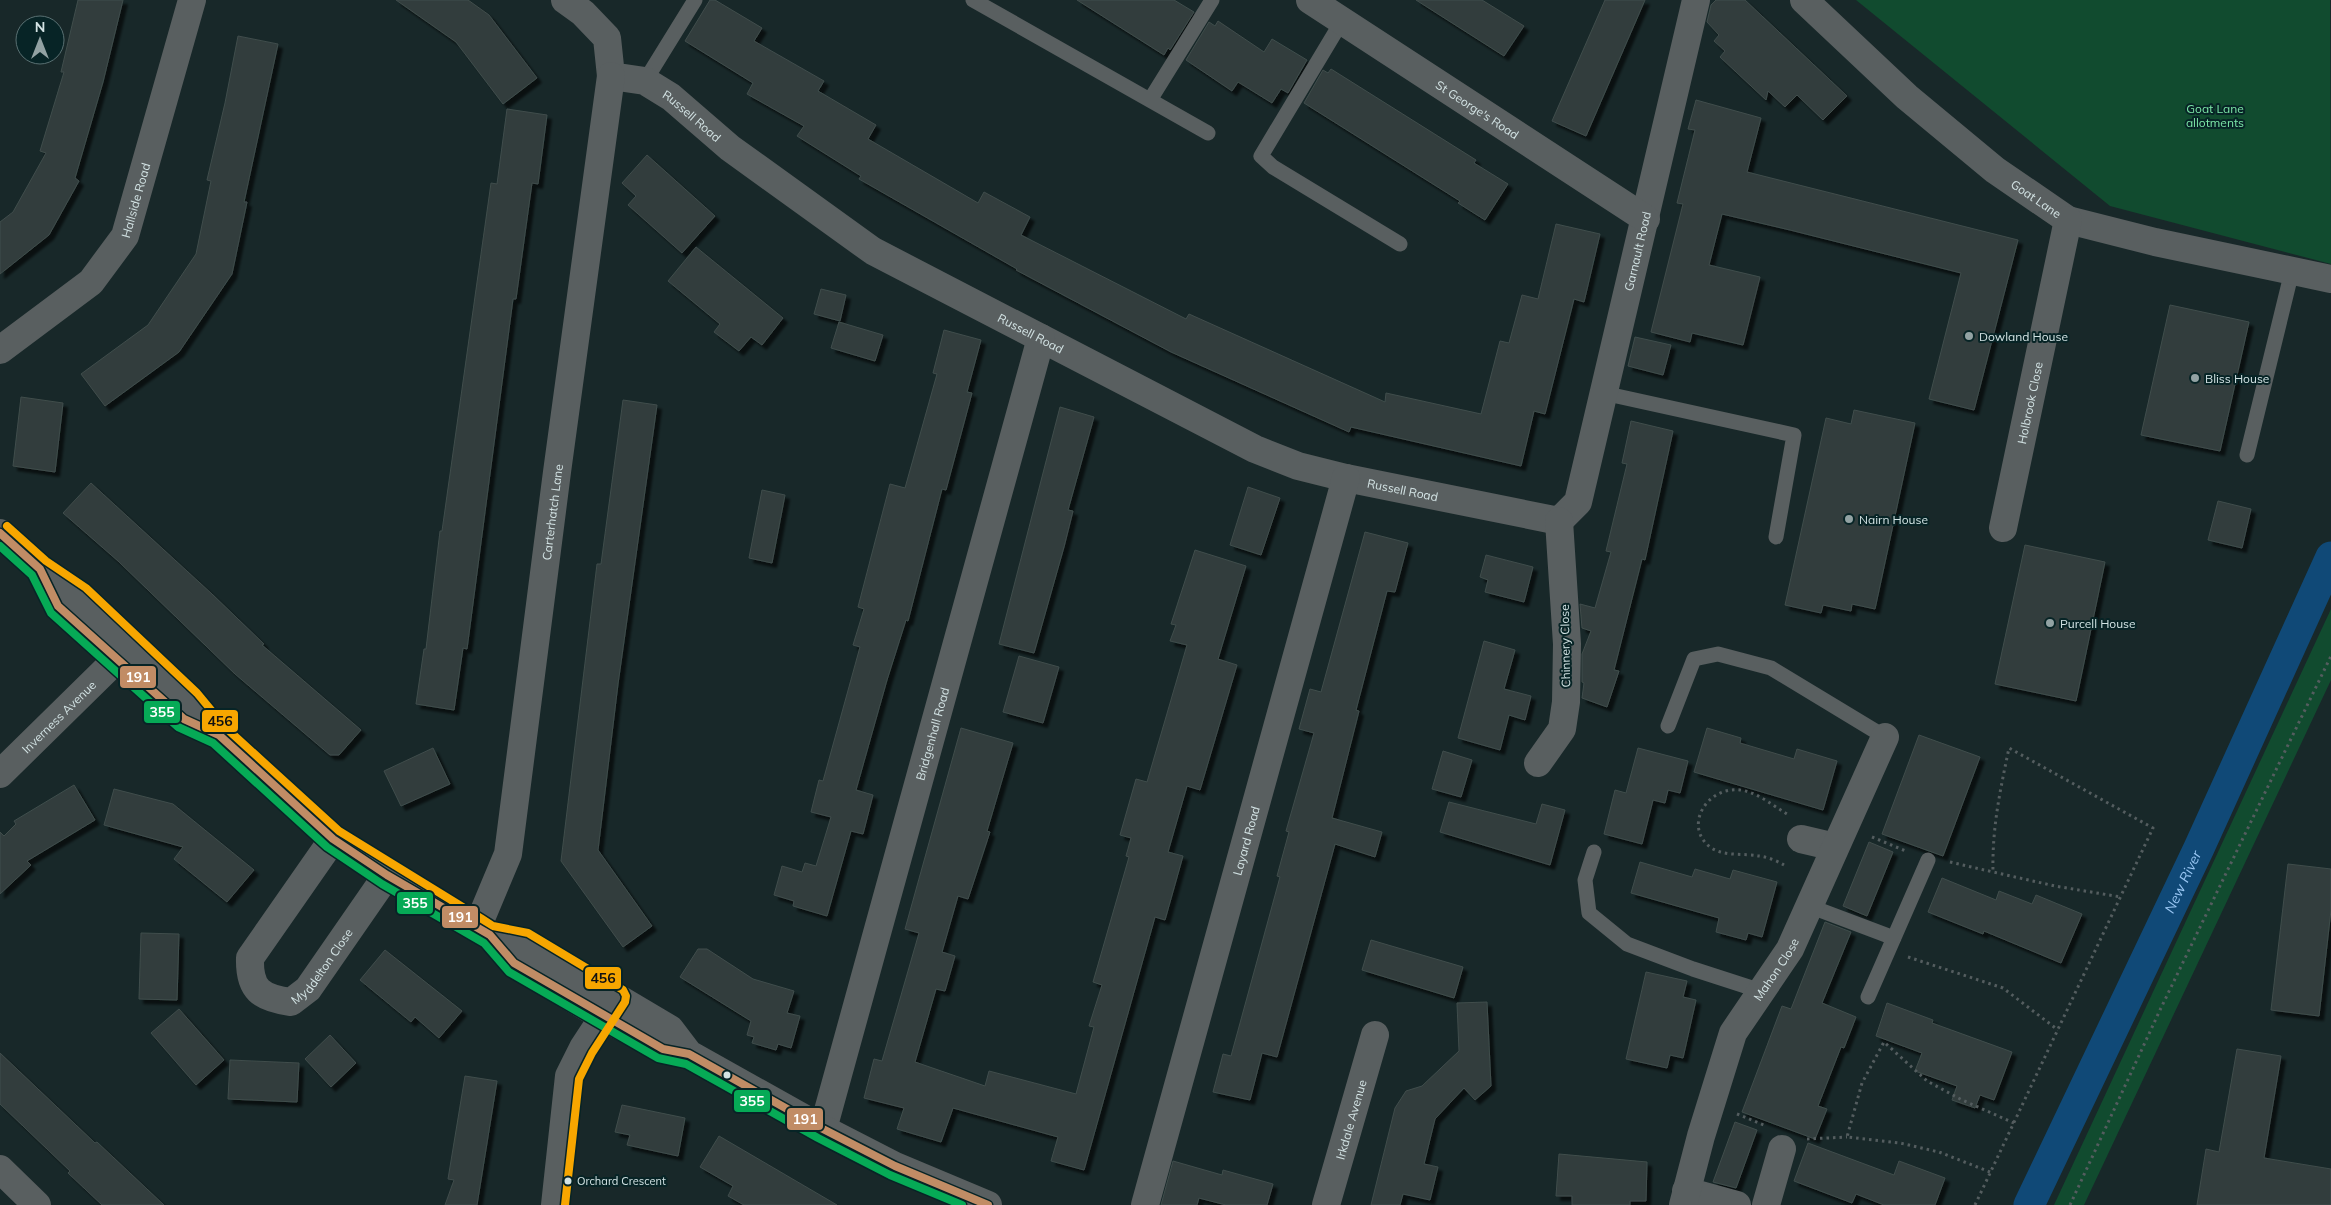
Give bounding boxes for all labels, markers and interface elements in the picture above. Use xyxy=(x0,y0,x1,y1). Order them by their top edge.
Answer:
north arrow xyxy=(15,15,65,65)
text: N xyxy=(35,18,45,36)
street label: St George's Road xyxy=(1433,77,1522,142)
street label: Russell Road xyxy=(660,86,724,145)
park label: Goat Lane allotments xyxy=(2186,101,2244,130)
street label: Hallside Road xyxy=(117,161,153,239)
street label: Goat Lane xyxy=(2008,176,2064,221)
street label: Garnault Road xyxy=(1620,210,1654,292)
street label: Russell Road xyxy=(995,310,1066,356)
place label: Dowland House xyxy=(1979,329,2068,344)
marker: Dowland House xyxy=(1963,330,1975,342)
street label: Holbrook Close xyxy=(2013,360,2045,445)
place label: Bliss House xyxy=(2205,371,2269,386)
marker: Bliss House xyxy=(2189,372,2201,384)
street label: Carterhatch Lane xyxy=(538,463,566,561)
street label: Russell Road xyxy=(1366,475,1439,504)
place label: Nairn House xyxy=(1859,512,1928,527)
marker: Nairn House xyxy=(1843,513,1855,525)
street label: Chinnery Close xyxy=(1557,604,1573,688)
place label: Purcell House xyxy=(2060,616,2136,631)
marker: Purcell House xyxy=(2044,617,2056,629)
line badge: 191 xyxy=(119,665,157,689)
text: 191 xyxy=(125,668,151,686)
street label: Inverness Avenue xyxy=(18,677,99,756)
street label: Bridgenhall Road xyxy=(912,685,952,782)
line badge: 355 xyxy=(143,700,181,724)
text: 355 xyxy=(149,703,175,721)
line badge: 456 xyxy=(201,709,239,733)
text: 456 xyxy=(207,712,233,730)
street label: Layard Road xyxy=(1229,804,1262,877)
water label: New River xyxy=(2160,847,2206,916)
line badge: 355 xyxy=(396,891,434,915)
text: 355 xyxy=(402,894,428,912)
line badge: 191 xyxy=(441,905,479,929)
text: 191 xyxy=(447,908,473,926)
street label: Myddelton Close xyxy=(288,925,355,1007)
street label: Mahon Close xyxy=(1750,936,1801,1003)
line badge: 456 xyxy=(584,966,622,990)
text: 456 xyxy=(590,969,616,987)
unlabelled marker xyxy=(722,1070,732,1080)
street label: Irkdale Avenue xyxy=(1332,1078,1369,1161)
line badge: 355 xyxy=(733,1089,771,1113)
text: 355 xyxy=(739,1092,765,1110)
line badge: 191 xyxy=(786,1107,824,1131)
text: 191 xyxy=(792,1110,818,1128)
place label: Orchard Crescent xyxy=(577,1174,666,1188)
marker: Orchard Crescent xyxy=(563,1176,573,1186)

